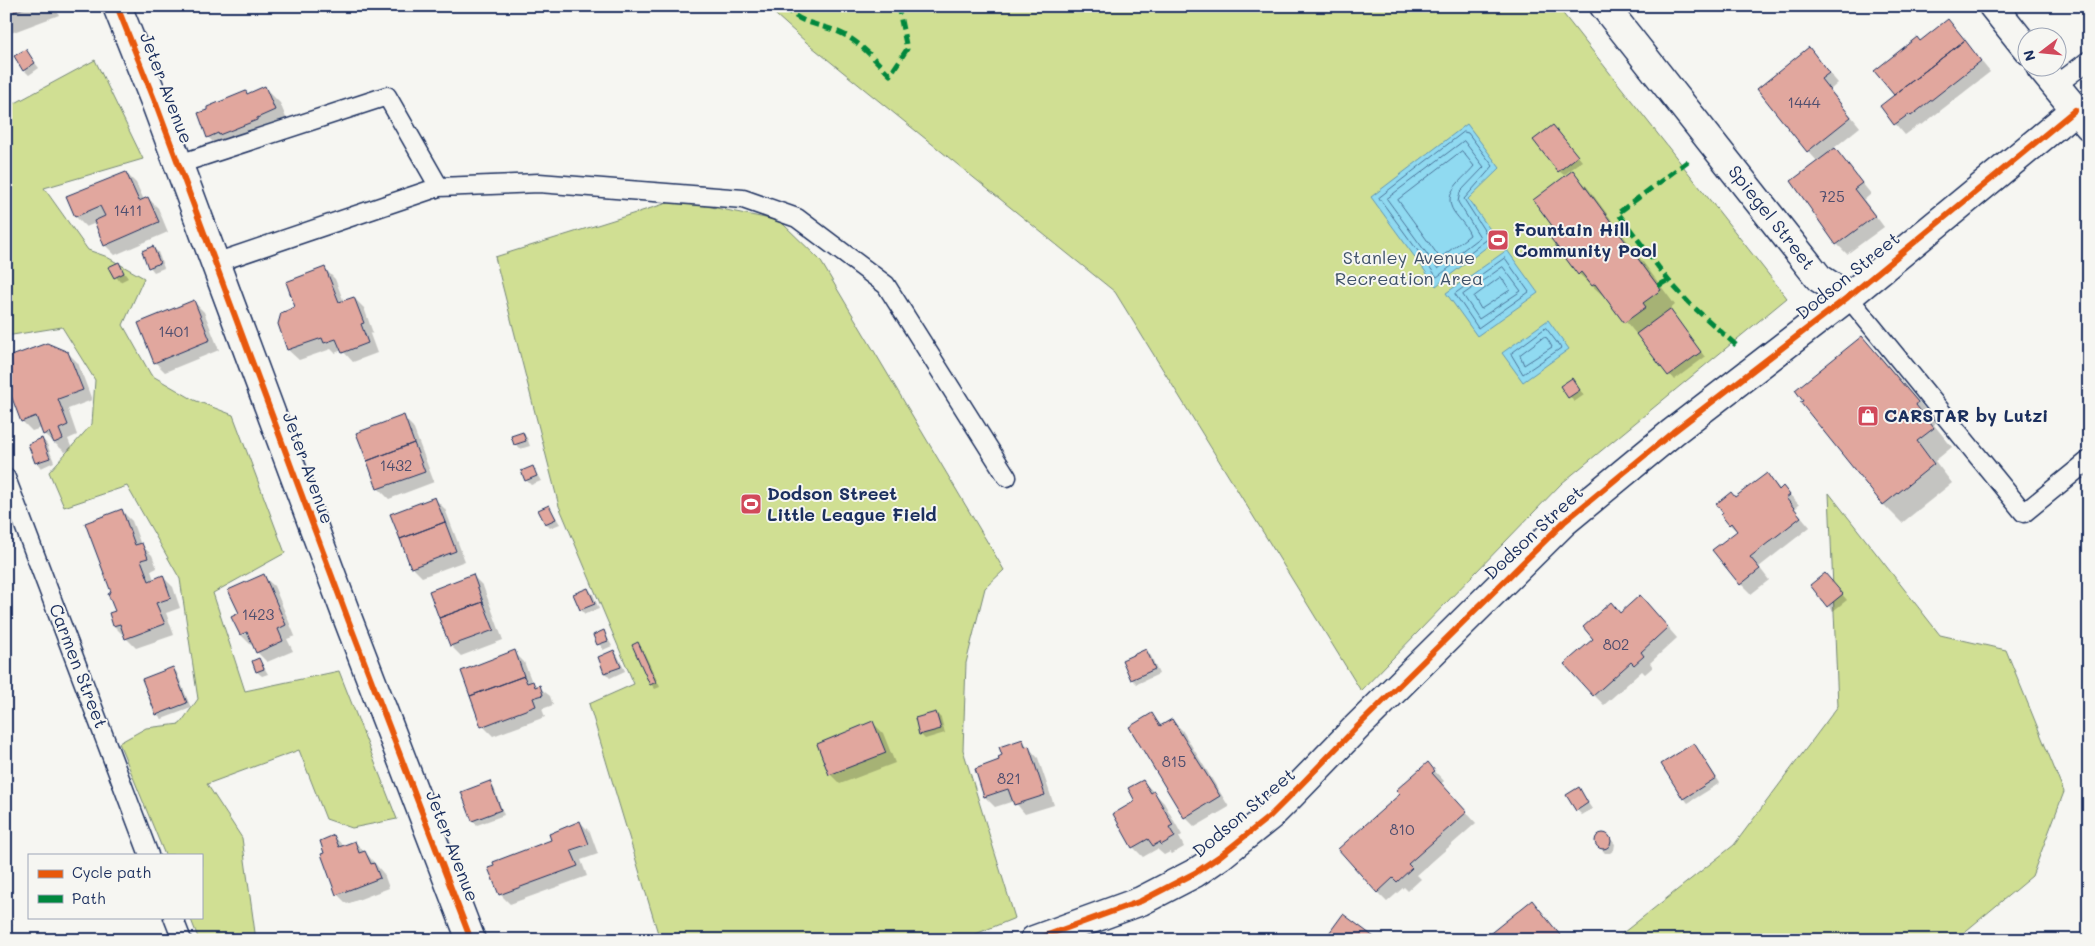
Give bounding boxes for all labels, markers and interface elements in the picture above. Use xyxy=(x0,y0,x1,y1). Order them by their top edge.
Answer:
north arrow xyxy=(2018,28,2068,78)
street label: Jeter Avenue xyxy=(135,29,199,147)
text: N xyxy=(2018,48,2040,63)
house number: 1444 xyxy=(1787,92,1821,112)
street label: Spiegel Street xyxy=(1723,160,1821,275)
house number: 725 xyxy=(1819,186,1845,206)
house number: 1411 xyxy=(114,200,142,220)
place label: Fountain Hill Community Pool xyxy=(1514,217,1657,262)
street label: Dodson Street xyxy=(1791,226,1904,324)
sports icon: Fountain Hill Community Pool xyxy=(1486,228,1510,252)
park label: Stanley Avenue Recreation Area xyxy=(1335,245,1483,290)
house number: 1401 xyxy=(158,321,190,341)
place label: CARSTAR by Lutzi xyxy=(1884,403,2048,427)
shop icon: CARSTAR by Lutzi xyxy=(1856,404,1880,428)
street label: Jeter Avenue xyxy=(278,409,340,527)
house number: 1432 xyxy=(380,455,412,475)
street label: Dodson Street xyxy=(1479,480,1588,584)
place label: Dodson Street Little League Field xyxy=(767,481,937,526)
sports icon: Dodson Street Little League Field xyxy=(739,492,763,516)
street label: Carmen Street xyxy=(44,600,114,731)
house number: 1423 xyxy=(242,604,275,624)
house number: 802 xyxy=(1603,634,1629,654)
house number: 815 xyxy=(1162,751,1186,771)
street label: Dodson Street xyxy=(1187,762,1300,862)
house number: 821 xyxy=(997,768,1021,788)
street label: Jeter Avenue xyxy=(421,787,485,905)
house number: 810 xyxy=(1389,819,1415,839)
legend xyxy=(28,854,202,918)
text: Cycle path xyxy=(72,862,151,882)
text: Path xyxy=(72,888,106,908)

